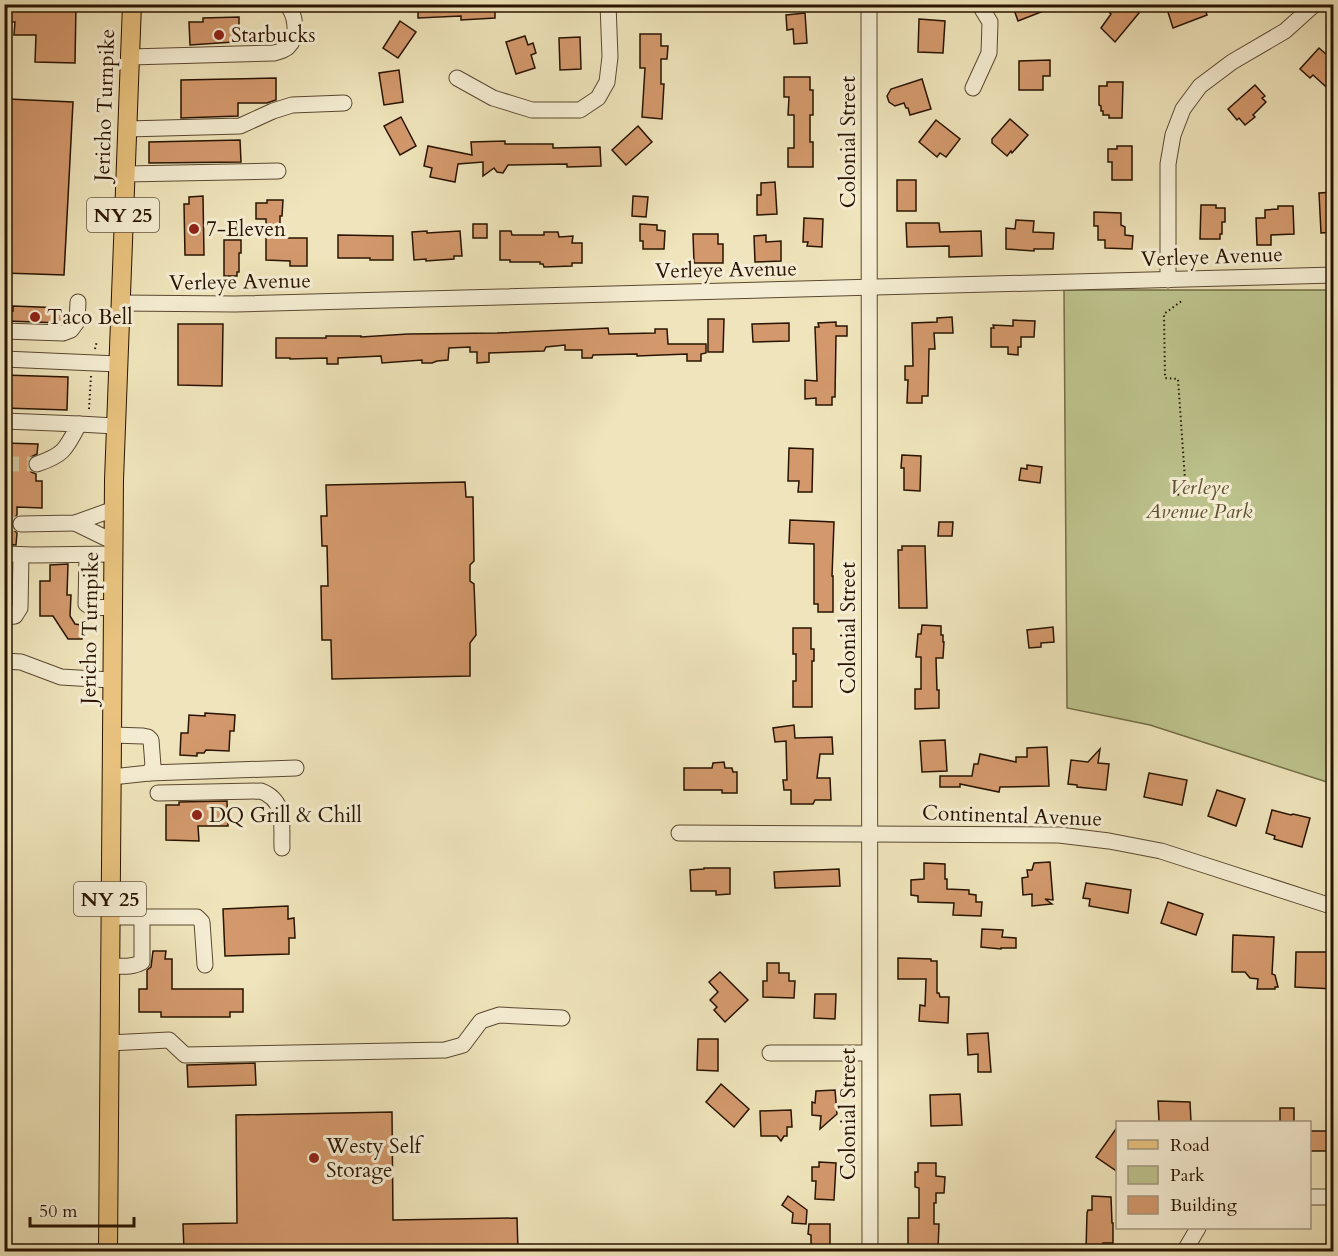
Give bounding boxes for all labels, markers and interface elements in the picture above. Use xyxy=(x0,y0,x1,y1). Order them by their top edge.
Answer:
place label: Starbucks xyxy=(231,21,316,50)
street label: Jericho Turnpike xyxy=(88,28,122,185)
marker: Starbucks xyxy=(212,28,226,42)
street label: Colonial Street xyxy=(834,75,863,208)
road number: NY 25 xyxy=(87,198,159,232)
place label: 7-Eleven xyxy=(206,215,286,244)
marker: 7-Eleven xyxy=(187,222,201,236)
street label: Verleye Avenue xyxy=(1141,240,1283,274)
street label: Verleye Avenue xyxy=(655,254,797,286)
street label: Verleye Avenue xyxy=(169,266,311,298)
place label: Taco Bell xyxy=(47,303,133,332)
marker: Taco Bell xyxy=(28,310,42,324)
park label: Verleye Avenue Park xyxy=(1145,473,1253,526)
street label: Jericho Turnpike xyxy=(74,551,106,708)
street label: Colonial Street xyxy=(834,561,863,694)
street label: Continental Avenue xyxy=(922,798,1102,834)
place label: DQ Grill & Chill xyxy=(209,801,362,830)
marker: DQ Grill & Chill xyxy=(190,808,204,822)
road number: NY 25 xyxy=(74,882,146,916)
street label: Colonial Street xyxy=(834,1047,863,1180)
legend xyxy=(1116,1121,1311,1229)
place label: Westy Self Storage xyxy=(325,1132,425,1185)
text: Road xyxy=(1170,1133,1210,1158)
marker: Westy Self Storage xyxy=(307,1151,321,1165)
text: Park xyxy=(1170,1163,1205,1188)
scale bar xyxy=(30,1190,134,1228)
text: Building xyxy=(1170,1193,1238,1218)
text: 50 m xyxy=(39,1199,78,1224)

